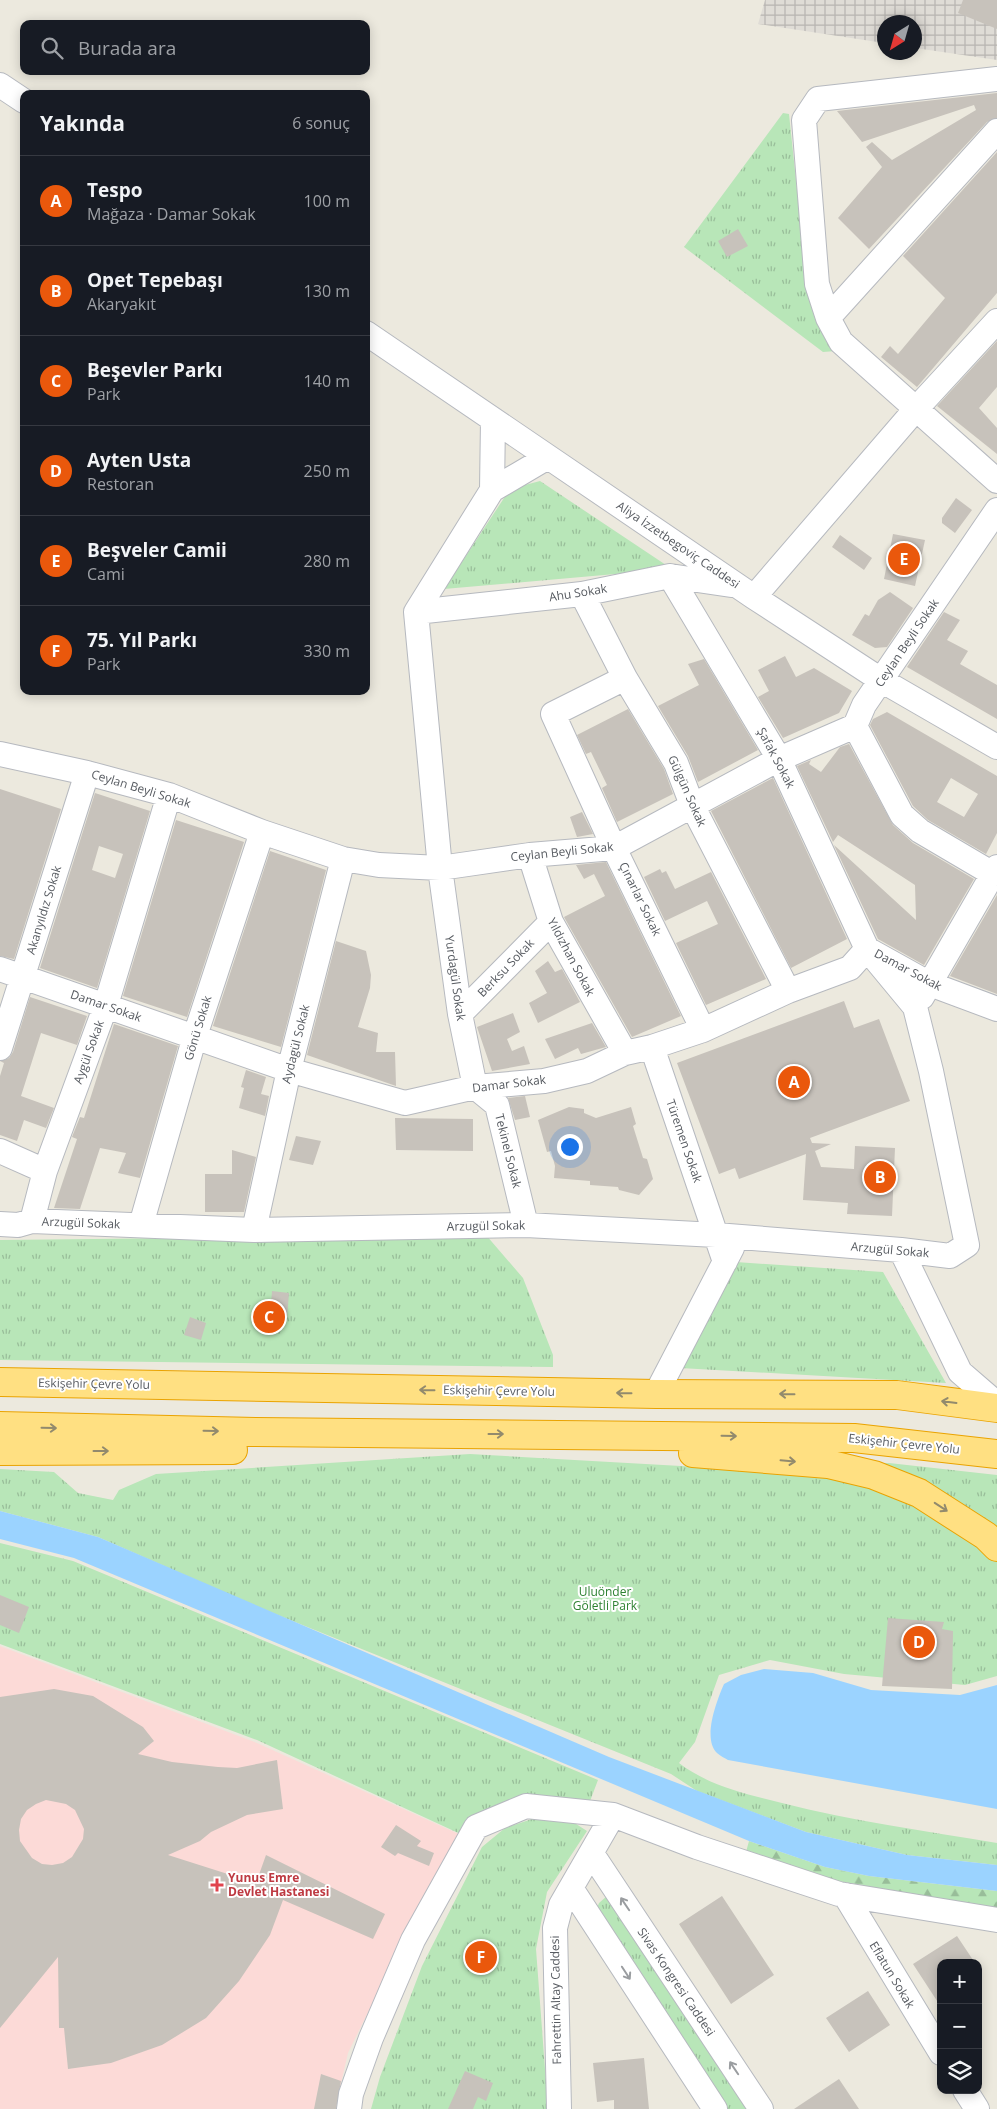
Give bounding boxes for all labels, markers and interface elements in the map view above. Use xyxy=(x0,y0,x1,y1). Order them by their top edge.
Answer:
north arrow xyxy=(877,15,922,60)
search box xyxy=(20,20,370,75)
icon: search xyxy=(38,34,66,62)
text: Burada ara xyxy=(78,35,176,61)
text: Yakında xyxy=(40,109,125,137)
text: 6 sonuç xyxy=(292,112,350,134)
text: Tespo xyxy=(87,177,142,203)
text: A xyxy=(50,190,62,212)
text: 100 m xyxy=(304,190,350,212)
text: Mağaza · Damar Sokak xyxy=(87,203,256,225)
text: Opet Tepebaşı xyxy=(87,267,223,293)
text: B xyxy=(51,280,61,302)
text: 130 m xyxy=(304,280,350,302)
text: Akaryakıt xyxy=(87,293,156,315)
text: Beşevler Parkı xyxy=(87,357,223,383)
text: C xyxy=(51,370,61,392)
text: 140 m xyxy=(304,370,350,392)
text: Park xyxy=(87,383,120,405)
text: Ayten Usta xyxy=(87,447,191,473)
text: D xyxy=(50,460,62,482)
text: 250 m xyxy=(304,460,350,482)
text: Restoran xyxy=(87,473,154,495)
street label: Aliya İzzetbegoviç Caddesi xyxy=(613,497,743,592)
text: Beşveler Camii xyxy=(87,537,227,563)
pin: E xyxy=(888,540,920,578)
text: E xyxy=(52,550,60,572)
text: 280 m xyxy=(304,550,350,572)
text: Cami xyxy=(87,563,125,585)
street label: Ahu Sokak xyxy=(548,579,609,605)
street label: Ceylan Beyli Sokak xyxy=(871,595,943,690)
text: 75. Yıl Parkı xyxy=(87,627,197,653)
text: F xyxy=(52,640,60,662)
text: 330 m xyxy=(304,640,350,662)
text: Park xyxy=(87,653,120,675)
street label: Şafak Sokak xyxy=(753,724,800,792)
street label: Gülgün Sokak xyxy=(664,752,711,830)
street label: Ceylan Beyli Sokak xyxy=(89,765,194,812)
street label: Ceylan Beyli Sokak xyxy=(510,838,615,865)
street label: Çınarlar Sokak xyxy=(615,859,666,939)
street label: Akanyıldız Sokak xyxy=(22,863,65,956)
street label: Yıldızhan Sokak xyxy=(544,915,600,999)
street label: Yurdagül Sokak xyxy=(441,934,470,1022)
street label: Berksu Sokak xyxy=(473,934,538,1001)
street label: Damar Sokak xyxy=(871,945,946,995)
street label: Damar Sokak xyxy=(68,985,145,1026)
street label: Gönü Sokak xyxy=(180,993,216,1062)
street label: Aydagül Sokak xyxy=(278,1002,314,1085)
street label: Aygül Sokak xyxy=(69,1017,108,1086)
pin: A xyxy=(778,1063,810,1101)
street label: Damar Sokak xyxy=(471,1070,548,1096)
street label: Türemen Sokak xyxy=(662,1097,707,1185)
street label: Tekinel Sokak xyxy=(491,1112,526,1190)
your location xyxy=(557,1134,583,1160)
pin: B xyxy=(864,1158,896,1196)
street label: Arzugül Sokak xyxy=(41,1213,121,1232)
street label: Arzugül Sokak xyxy=(447,1216,526,1235)
street label: Arzugül Sokak xyxy=(850,1238,931,1261)
pin: C xyxy=(253,1298,285,1336)
street label: Eskişehir Çevre Yolu xyxy=(38,1374,150,1393)
street label: Eskişehir Çevre Yolu xyxy=(443,1381,555,1400)
one-way arrow xyxy=(419,1385,435,1395)
one-way arrow xyxy=(616,1388,632,1398)
one-way arrow xyxy=(779,1389,795,1399)
one-way arrow xyxy=(941,1397,957,1407)
one-way arrow xyxy=(40,1423,56,1432)
one-way arrow xyxy=(203,1427,219,1436)
one-way arrow xyxy=(488,1429,504,1439)
street label: Eskişehir Çevre Yolu xyxy=(847,1429,961,1458)
one-way arrow xyxy=(720,1432,736,1441)
one-way arrow xyxy=(92,1446,109,1456)
one-way arrow xyxy=(779,1456,795,1465)
one-way arrow xyxy=(934,1502,948,1512)
park label: Uluönder Göletli Park xyxy=(573,1583,638,1614)
pin: D xyxy=(903,1623,935,1661)
place label: Yunus Emre Devlet Hastanesi xyxy=(228,1869,329,1900)
marker: Yunus Emre Devlet Hastanesi xyxy=(210,1878,224,1892)
one-way arrow xyxy=(619,1897,630,1911)
street label: Sivas Kongresi Caddesi xyxy=(634,1924,719,2039)
street label: Fahrettin Altay Caddesi xyxy=(546,1935,565,2065)
pin: F xyxy=(465,1938,497,1976)
street label: Eflatun Sokak xyxy=(866,1938,920,2012)
map controls xyxy=(937,1959,982,2094)
button: + xyxy=(937,1959,982,2004)
one-way arrow xyxy=(622,1965,632,1979)
button: − xyxy=(937,2004,982,2049)
button: layers xyxy=(937,2049,982,2094)
one-way arrow xyxy=(729,2062,739,2076)

